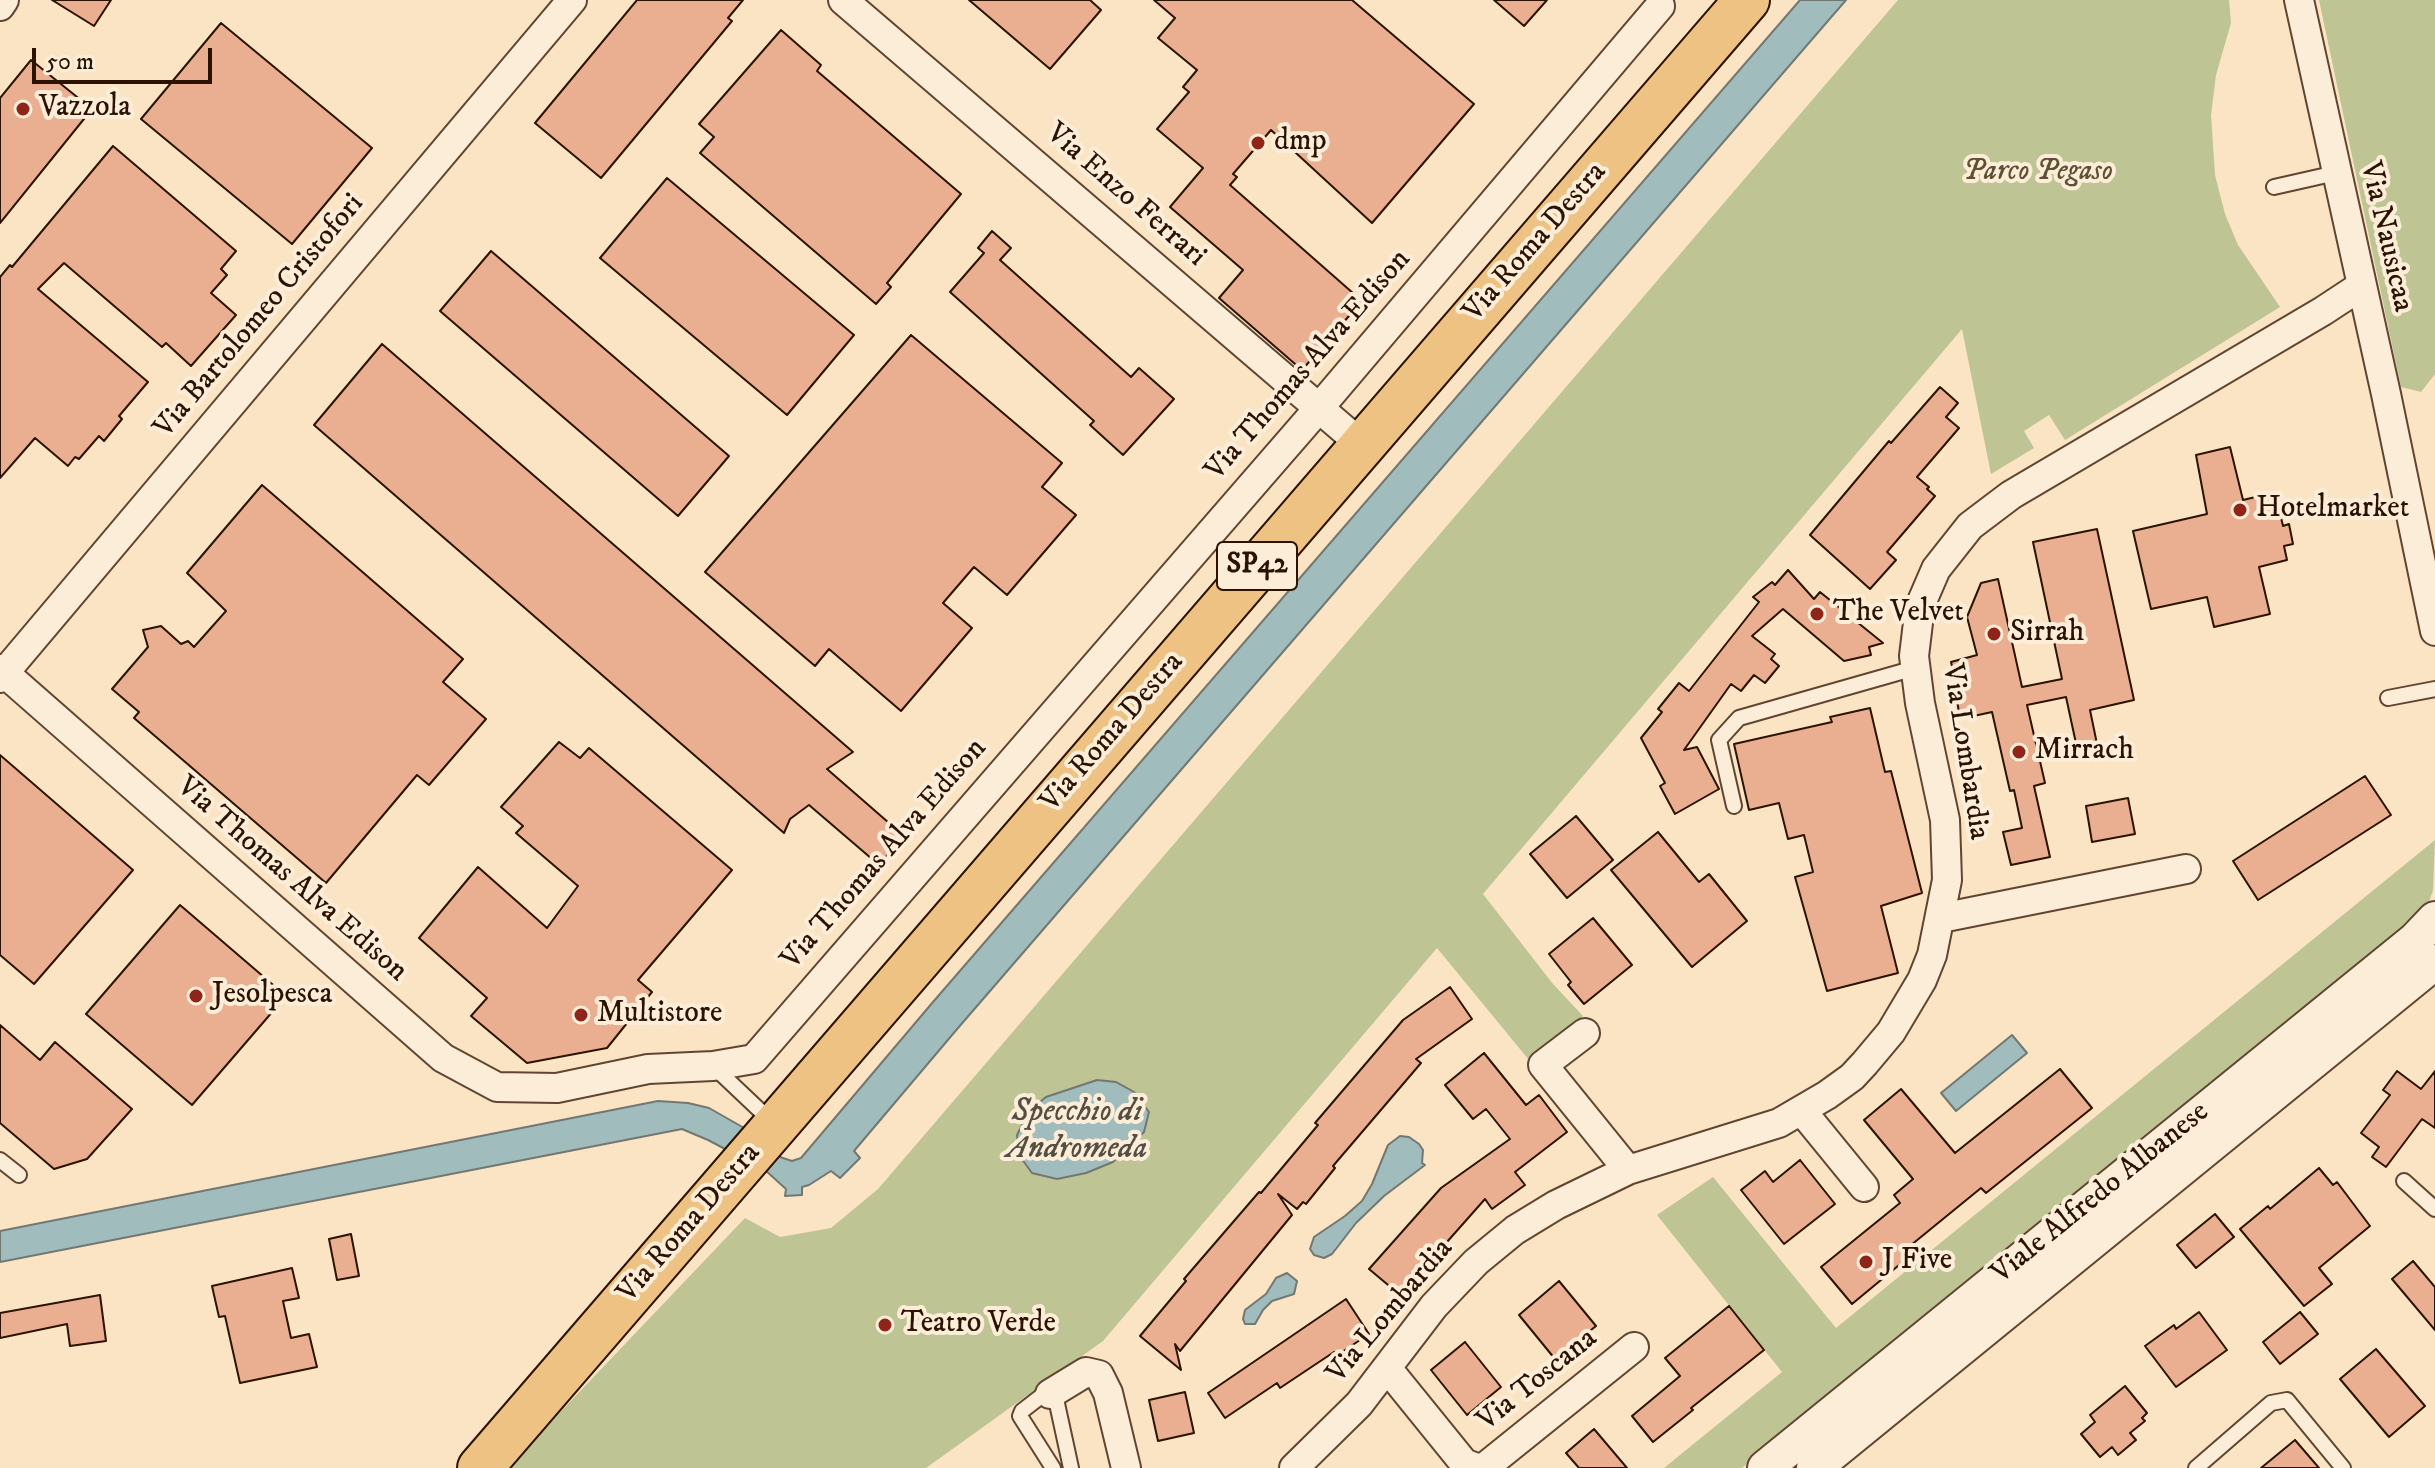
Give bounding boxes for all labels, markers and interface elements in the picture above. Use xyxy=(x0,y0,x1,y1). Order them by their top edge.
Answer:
scale bar xyxy=(36,32,216,82)
text: 50 m xyxy=(46,47,94,77)
place label: Vazzola xyxy=(39,91,131,127)
marker: Vazzola xyxy=(14,100,32,118)
street label: Via Enzo Ferrari xyxy=(1037,117,1213,275)
place label: dmp xyxy=(1274,125,1327,161)
marker: dmp xyxy=(1249,134,1267,152)
park label: Parco Pegaso xyxy=(1963,155,2113,191)
street label: Via Roma Destra xyxy=(1457,156,1615,330)
street label: Via Nausicaa xyxy=(2350,158,2420,316)
street label: Via Bartolomeo Cristofori xyxy=(147,188,373,446)
street label: Via Thomas Alva Edison xyxy=(1199,243,1419,489)
place label: Hotelmarket xyxy=(2256,492,2409,528)
marker: Hotelmarket xyxy=(2231,501,2249,519)
road number: SP42 xyxy=(1217,542,1297,590)
place label: The Velvet xyxy=(1833,596,1964,632)
marker: The Velvet xyxy=(1808,605,1826,623)
place label: Sirrah xyxy=(2010,616,2084,652)
marker: Sirrah xyxy=(1985,625,2003,643)
street label: Via Roma Destra xyxy=(1034,646,1192,820)
street label: Via Lombardia xyxy=(1932,661,1996,843)
street label: Via Thomas Alva Edison xyxy=(775,732,995,978)
place label: Mirrach xyxy=(2035,734,2134,770)
marker: Mirrach xyxy=(2010,743,2028,761)
street label: Via Thomas Alva Edison xyxy=(168,770,414,990)
place label: Jesolpesca xyxy=(212,978,332,1014)
marker: Jesolpesca xyxy=(187,987,205,1005)
place label: Multistore xyxy=(597,997,722,1033)
marker: Multistore xyxy=(572,1006,590,1024)
water label: Specchio di Andromeda xyxy=(1007,1094,1147,1169)
street label: Viale Alfredo Albanese xyxy=(1985,1095,2217,1293)
street label: Via Roma Destra xyxy=(611,1137,769,1311)
street label: Via Lombardia xyxy=(1320,1232,1462,1392)
place label: J Five xyxy=(1882,1244,1952,1280)
marker: J Five xyxy=(1857,1253,1875,1271)
place label: Teatro Verde xyxy=(901,1307,1056,1343)
marker: Teatro Verde xyxy=(876,1316,894,1334)
street label: Via Toscana xyxy=(1471,1322,1605,1440)

